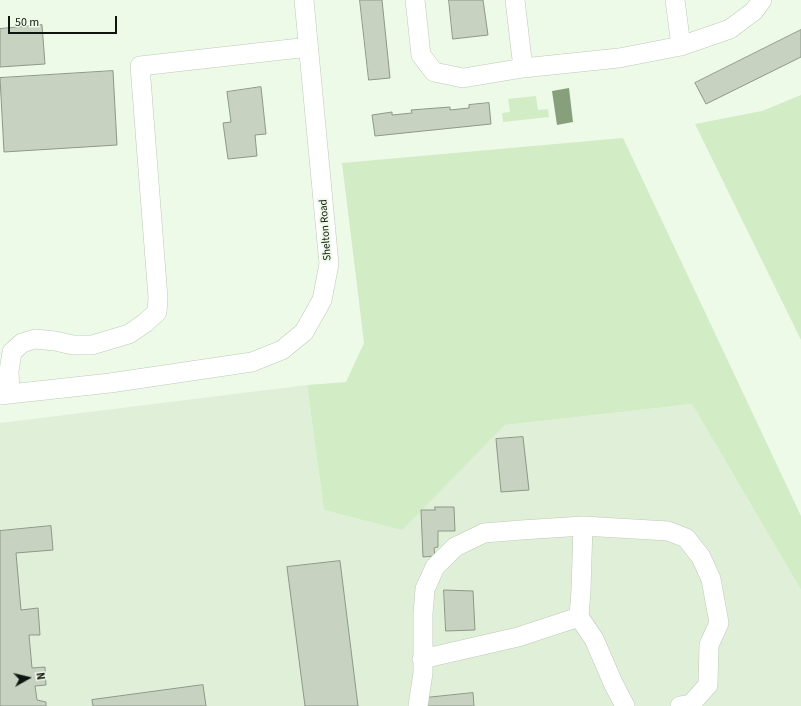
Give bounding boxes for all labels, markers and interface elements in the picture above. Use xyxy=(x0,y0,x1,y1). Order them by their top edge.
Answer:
scale bar xyxy=(10,8,119,34)
text: 50 m xyxy=(15,14,39,31)
street label: Shelton Road xyxy=(317,199,335,261)
north arrow xyxy=(8,658,48,698)
text: N xyxy=(32,672,48,681)

